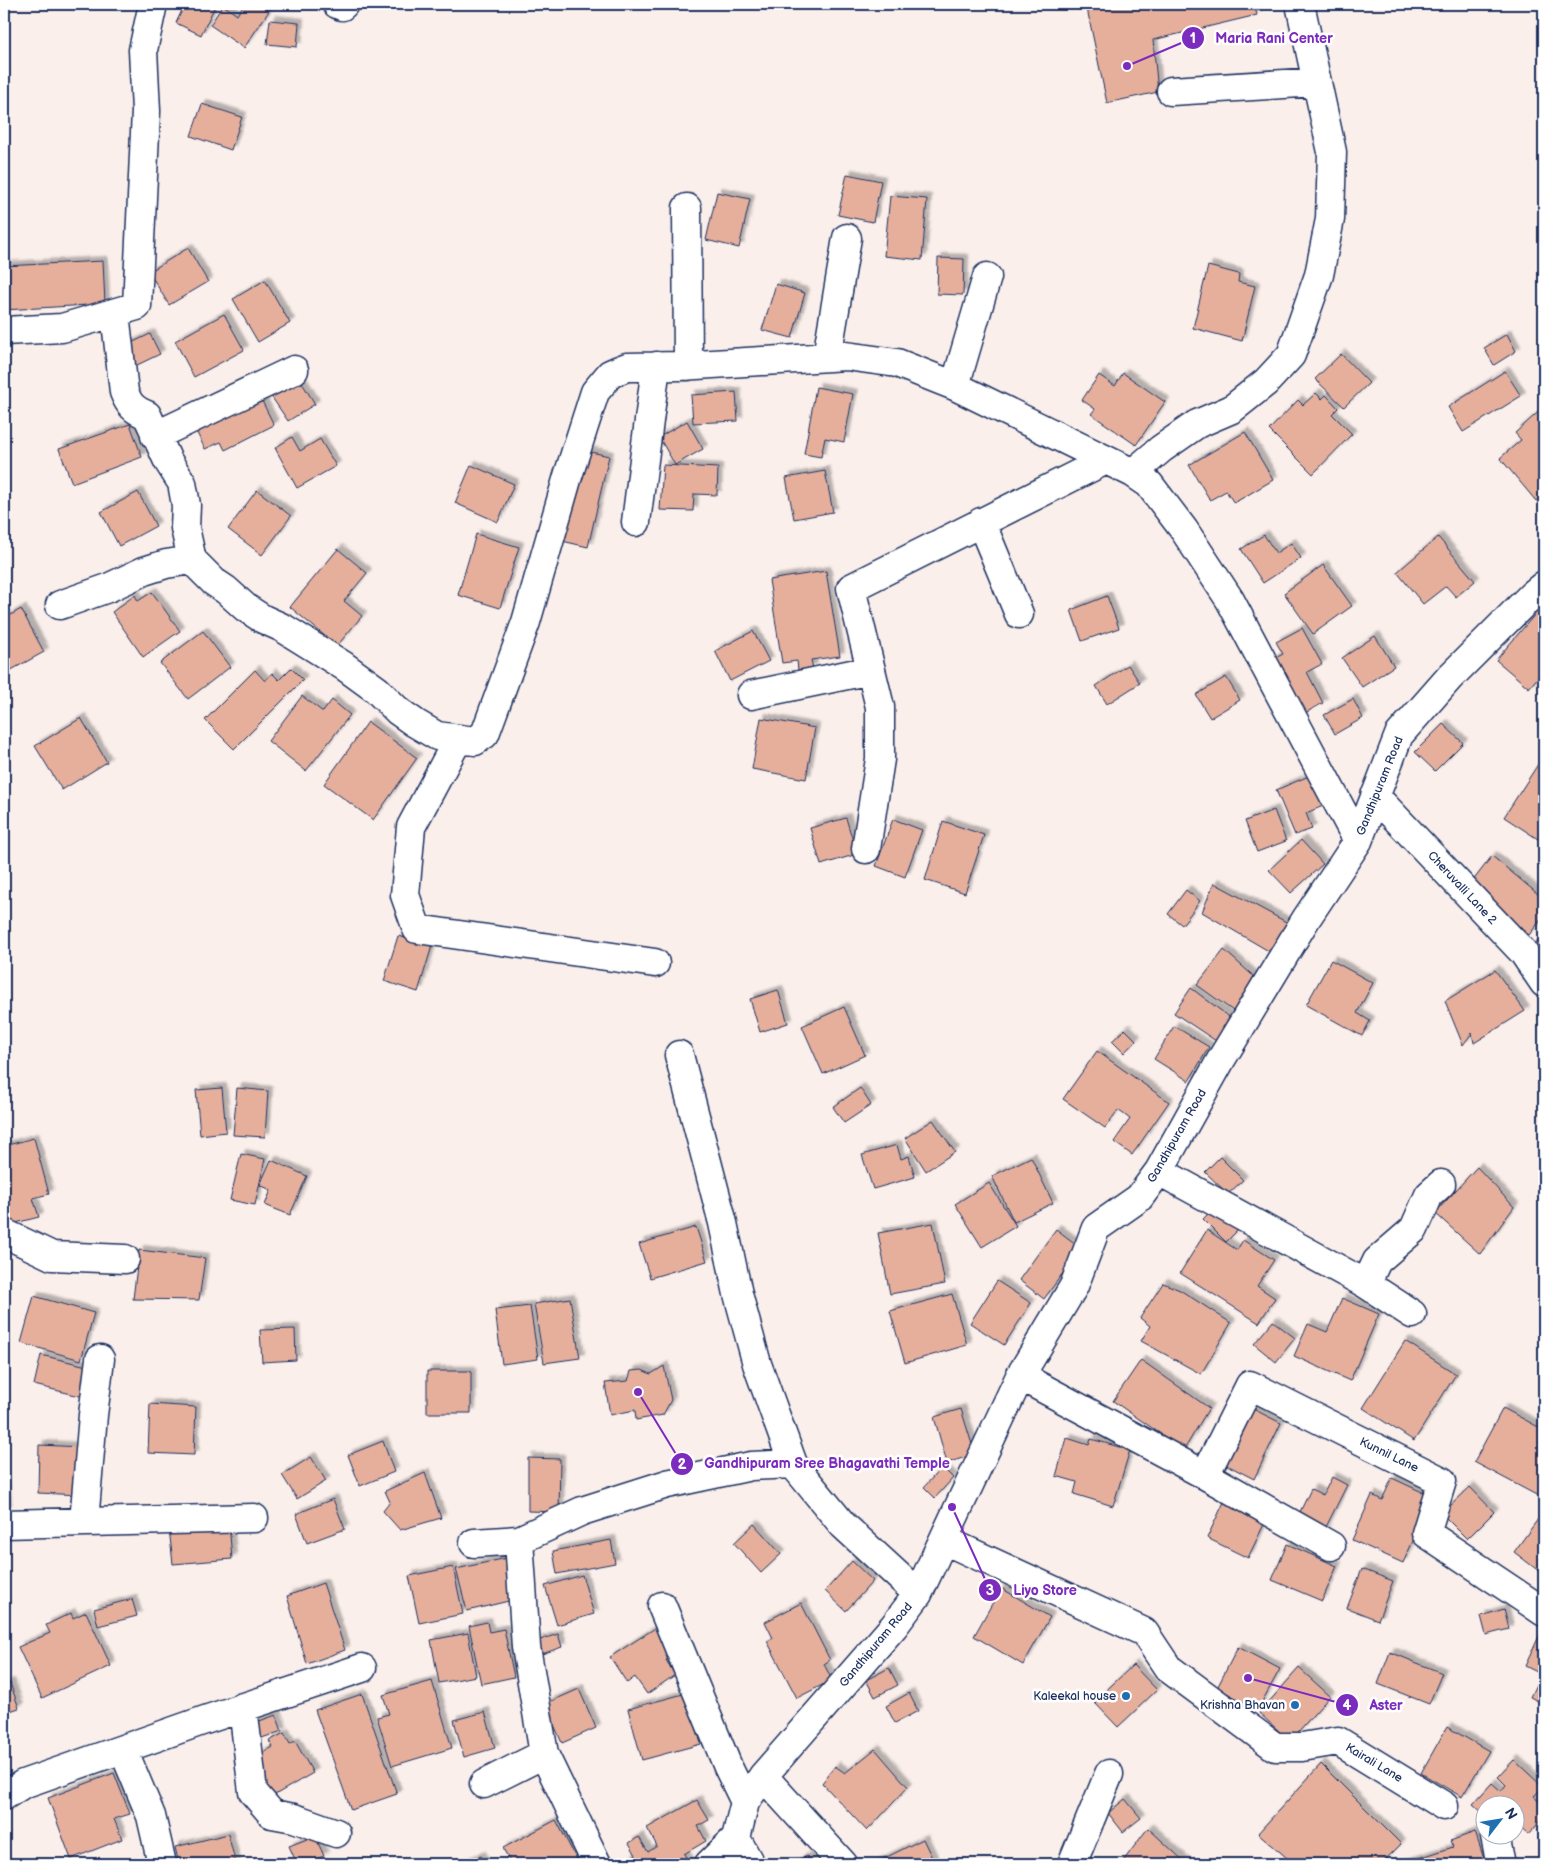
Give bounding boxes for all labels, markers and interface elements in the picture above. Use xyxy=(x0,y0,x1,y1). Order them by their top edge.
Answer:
callout: Maria Rani Center xyxy=(1180,23,1343,52)
text: 1 xyxy=(1190,29,1196,48)
text: Maria Rani Center xyxy=(1215,30,1333,47)
street label: Gandhipuram Road xyxy=(1353,734,1407,838)
street label: Cheruvalli Lane 2 xyxy=(1424,848,1500,928)
street label: Gandhipuram Road xyxy=(1144,1086,1210,1185)
street label: Kunnil Lane xyxy=(1357,1434,1421,1476)
callout: Gandhipuram Sree Bhagavathi Temple xyxy=(669,1449,960,1478)
text: 2 xyxy=(678,1455,687,1474)
text: Gandhipuram Sree Bhagavathi Temple xyxy=(704,1455,950,1472)
callout: Liyo Store xyxy=(978,1576,1087,1605)
text: 3 xyxy=(986,1581,995,1600)
text: Liyo Store xyxy=(1013,1582,1077,1599)
street label: Gandhipuram Road xyxy=(836,1600,916,1690)
place label: Kaleekal house xyxy=(1033,1689,1116,1704)
marker: Kaleekal house xyxy=(1120,1690,1132,1702)
callout: Aster xyxy=(1334,1691,1412,1720)
text: 4 xyxy=(1343,1696,1352,1715)
text: Aster xyxy=(1368,1697,1403,1714)
place label: Krishna Bhavan xyxy=(1200,1698,1285,1713)
marker: Krishna Bhavan xyxy=(1289,1699,1301,1711)
street label: Kairali Lane xyxy=(1343,1740,1405,1786)
north arrow xyxy=(1476,1796,1526,1846)
text: N xyxy=(1501,1805,1521,1822)

